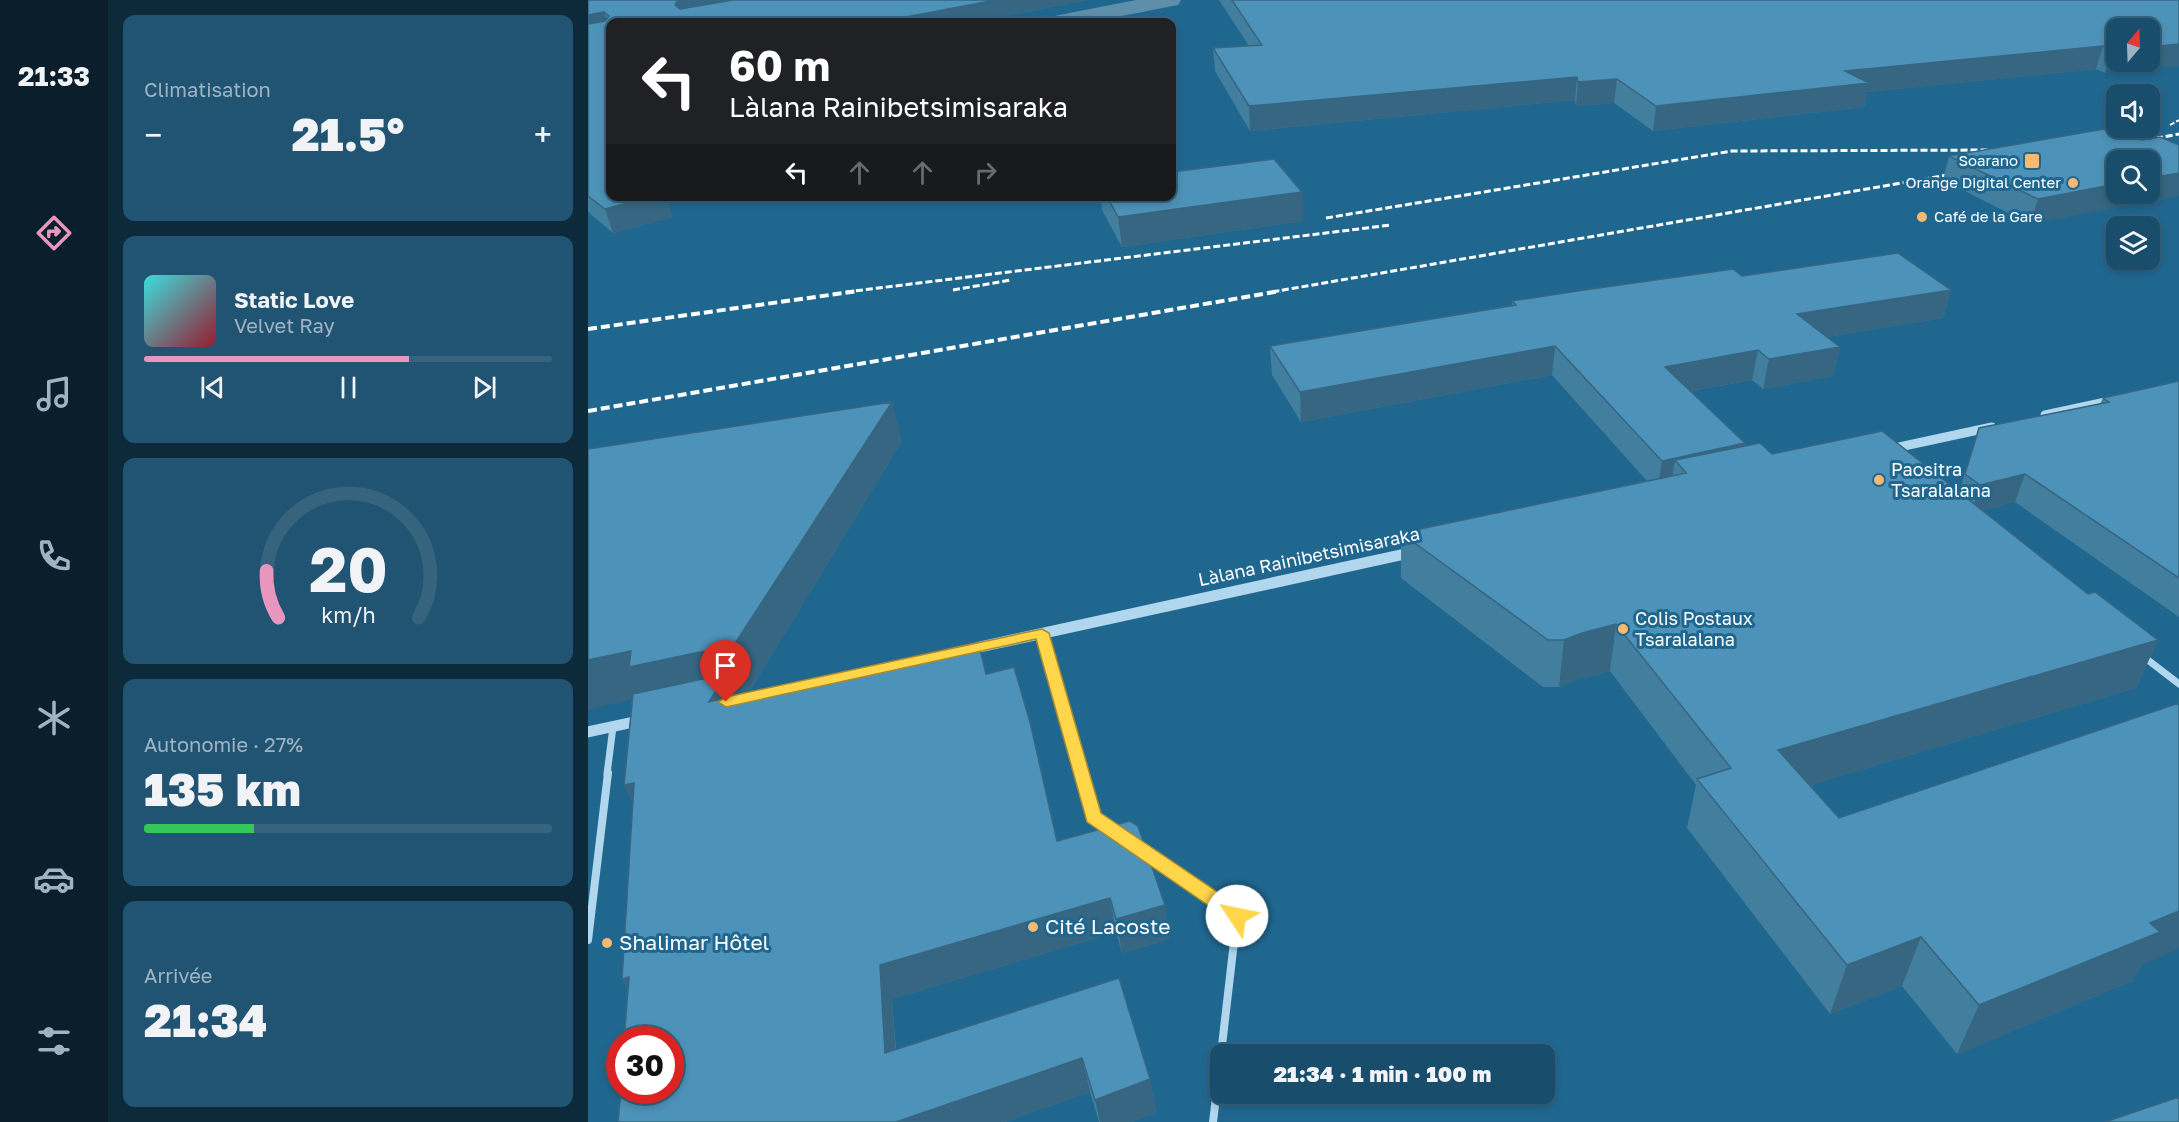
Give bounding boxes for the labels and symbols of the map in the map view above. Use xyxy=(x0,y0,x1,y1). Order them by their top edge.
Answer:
north arrow xyxy=(2106,18,2160,72)
place label: Soarano xyxy=(1959,151,2018,169)
marker: Soarano xyxy=(2023,152,2041,170)
place label: Orange Digital Center xyxy=(1906,173,2061,191)
marker: Orange Digital Center xyxy=(2066,176,2080,190)
place label: Café de la Gare xyxy=(1934,207,2043,225)
marker: Café de la Gare xyxy=(1915,210,1929,224)
place label: Paositra Tsaralalana xyxy=(1891,458,1991,501)
marker: Paositra Tsaralalana xyxy=(1872,473,1886,487)
street label: Làlana Rainibetsimisaraka xyxy=(1196,522,1422,590)
place label: Colis Postaux Tsaralalana xyxy=(1635,607,1753,650)
marker: Colis Postaux Tsaralalana xyxy=(1616,622,1630,636)
pin xyxy=(700,640,751,702)
position arrow xyxy=(1205,884,1269,948)
place label: Cité Lacoste xyxy=(1045,913,1171,939)
marker: Cité Lacoste xyxy=(1026,920,1040,934)
place label: Shalimar Hôtel xyxy=(619,929,769,955)
marker: Shalimar Hôtel xyxy=(600,936,614,950)
speed limit sign: 30 xyxy=(606,1026,684,1104)

